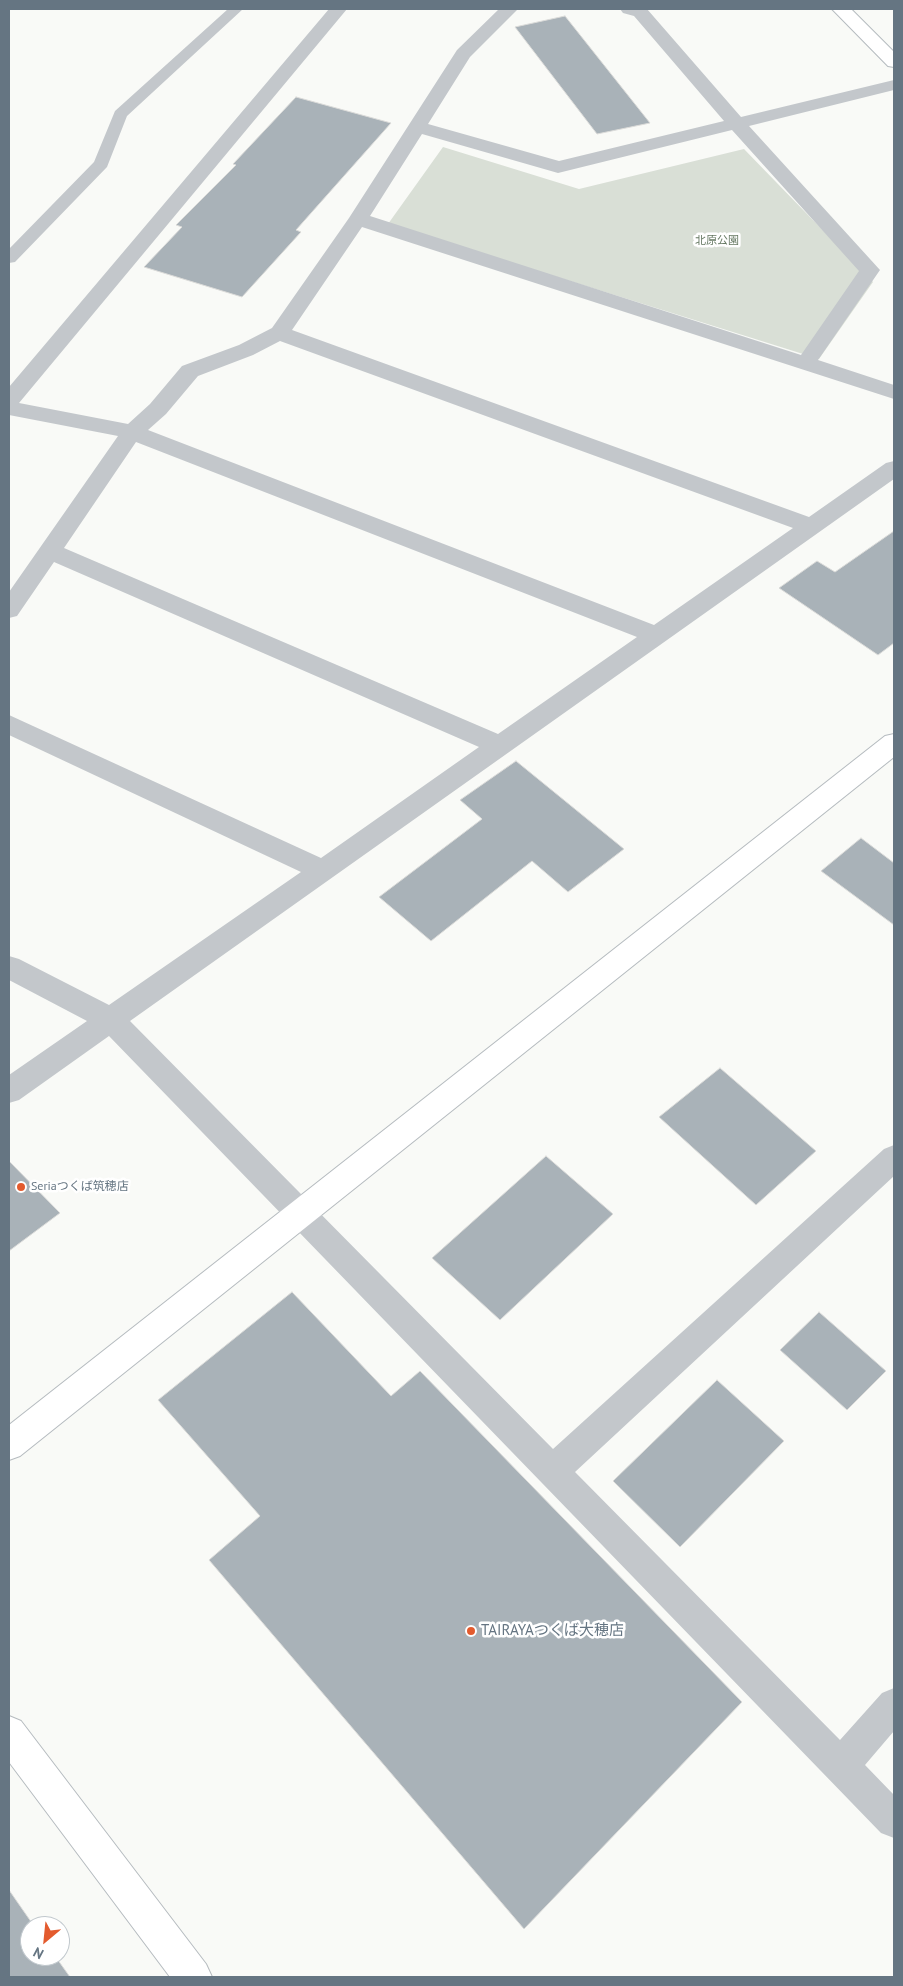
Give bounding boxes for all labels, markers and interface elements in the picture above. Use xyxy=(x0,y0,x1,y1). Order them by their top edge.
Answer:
park label: 北原公園 xyxy=(695,234,739,248)
place label: Seriaつくば筑穂店 xyxy=(31,1180,129,1194)
marker: Seriaつくば筑穂店 xyxy=(15,1181,27,1193)
place label: TAIRAYAつくば大穂店 xyxy=(481,1622,624,1640)
marker: TAIRAYAつくば大穂店 xyxy=(465,1625,477,1637)
north arrow xyxy=(20,1916,70,1966)
text: N xyxy=(30,1943,47,1963)

